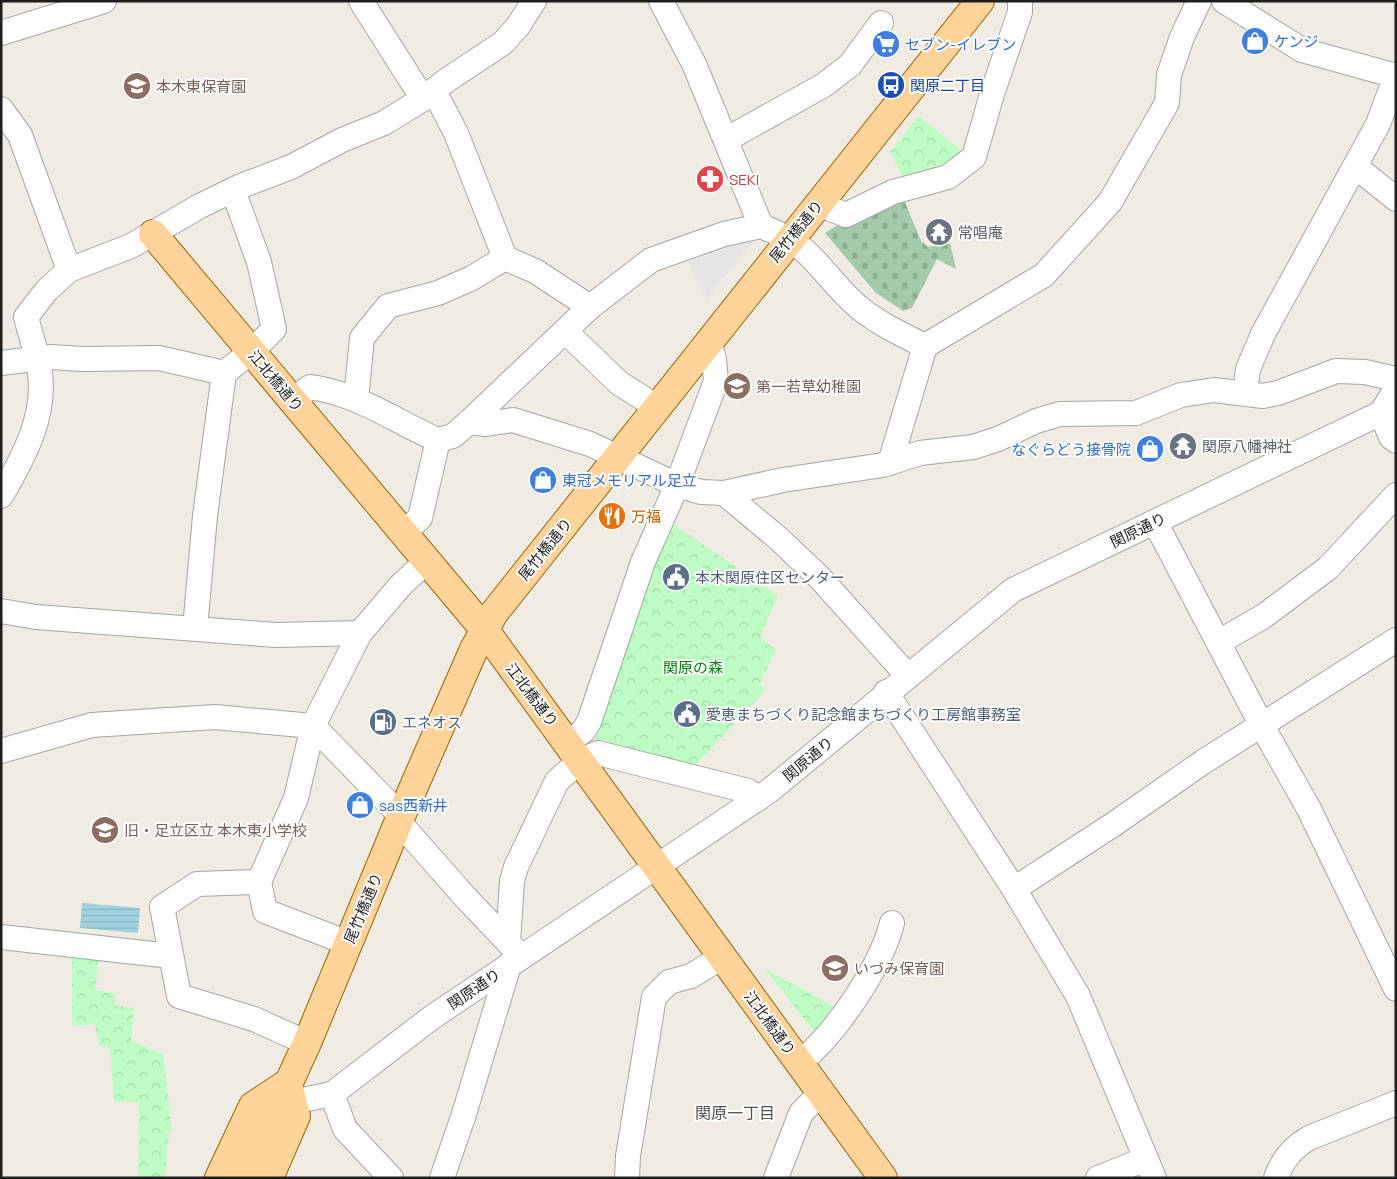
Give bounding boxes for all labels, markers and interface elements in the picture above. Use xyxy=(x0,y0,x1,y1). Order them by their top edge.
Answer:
shop icon: ケンジ xyxy=(1240,26,1270,56)
supermarket icon: セブン-イレブン xyxy=(871,29,901,59)
place label: ケンジ xyxy=(1274,31,1319,52)
place label: セブン-イレブン xyxy=(905,34,1016,55)
bus stop icon: 関原二丁目 xyxy=(876,70,906,100)
school or university icon: 本木東保育園 xyxy=(122,71,152,101)
place label: 関原二丁目 xyxy=(910,75,985,96)
place label: 本木東保育園 xyxy=(156,76,246,97)
pharmacy icon: SEKI xyxy=(695,164,725,194)
place label: SEKI xyxy=(729,169,759,190)
street label: 尾竹橋通り xyxy=(764,195,828,267)
temple icon: 常唱庵 xyxy=(924,217,954,247)
place label: 常唱庵 xyxy=(958,222,1003,243)
street label: 江北橋通り xyxy=(244,346,308,416)
school or university icon: 第一若草幼稚園 xyxy=(722,371,752,401)
place label: 第一若草幼稚園 xyxy=(756,376,861,397)
temple icon: 関原八幡神社 xyxy=(1168,431,1198,461)
shop icon: なぐらどう接骨院 xyxy=(1135,434,1165,464)
place label: 関原八幡神社 xyxy=(1202,436,1292,457)
place label: なぐらどう接骨院 xyxy=(1011,439,1131,460)
shop icon: 東冠メモリアル足立 xyxy=(528,465,558,495)
place label: 東冠メモリアル足立 xyxy=(562,470,697,491)
restaurant icon: 万福 xyxy=(597,501,627,531)
place label: 万福 xyxy=(631,506,661,527)
street label: 関原通り xyxy=(1106,507,1170,553)
street label: 尾竹橋通り xyxy=(513,513,577,585)
public building icon: 本木関原住区センター xyxy=(661,562,691,592)
place label: 本木関原住区センター xyxy=(695,567,845,588)
park label: 関原の森 xyxy=(663,657,723,678)
street label: 江北橋通り xyxy=(501,659,563,731)
public building icon: 愛恵まちづくり記念館まちづくり工房館事務室 xyxy=(672,699,702,729)
place label: 愛恵まちづくり記念館まちづくり工房館事務室 xyxy=(706,704,1021,725)
fuel station icon: エネオス xyxy=(368,707,398,737)
place label: エネオス xyxy=(402,712,462,733)
street label: 関原通り xyxy=(778,732,838,786)
shop icon: sas西新井 xyxy=(345,790,375,820)
place label: sas西新井 xyxy=(379,795,448,816)
school or university icon: 旧・足立区立 本木東小学校 xyxy=(90,815,120,845)
place label: 旧・足立区立 本木東小学校 xyxy=(124,820,307,841)
street label: 尾竹橋通り xyxy=(339,869,387,947)
school or university icon: いづみ保育園 xyxy=(820,953,850,983)
place label: いづみ保育園 xyxy=(854,958,944,979)
street label: 関原通り xyxy=(443,964,505,1014)
street label: 江北橋通り xyxy=(739,986,801,1060)
district label: 関原一丁目 xyxy=(695,1102,775,1124)

